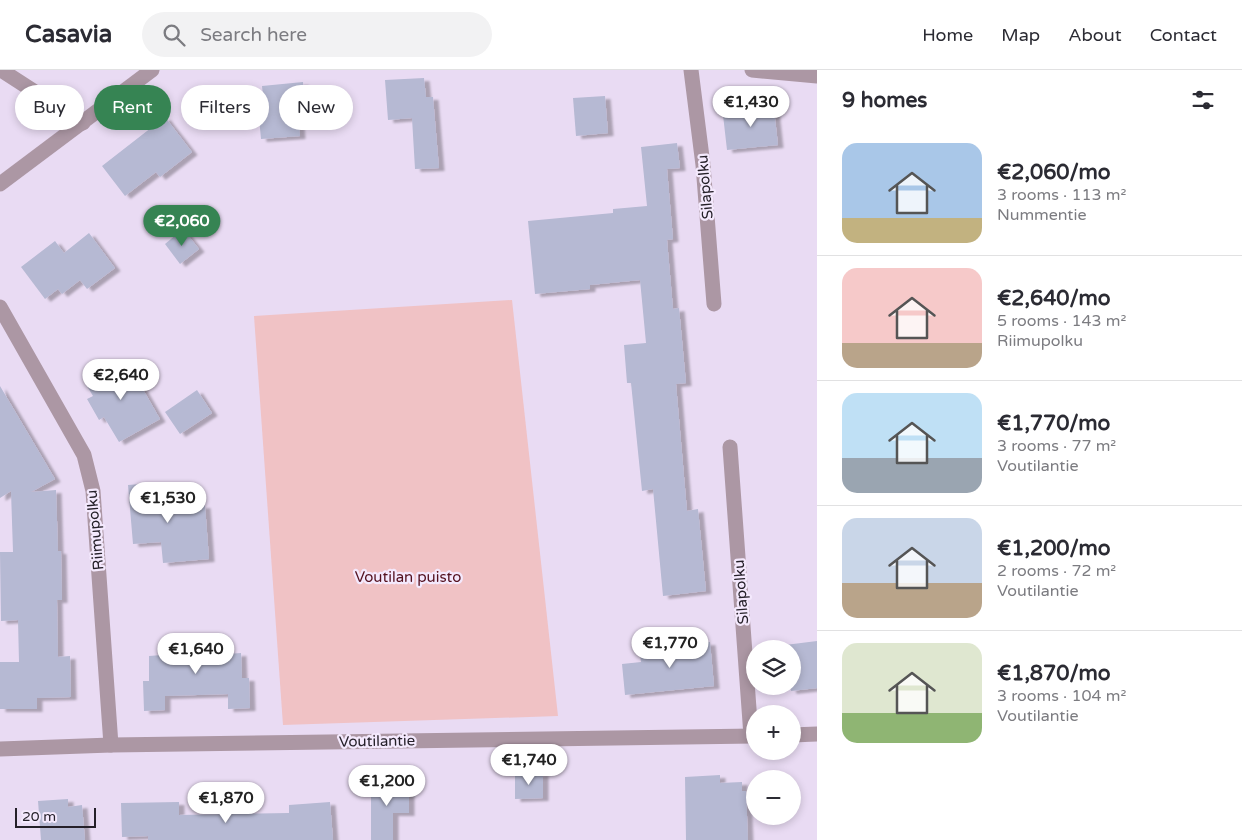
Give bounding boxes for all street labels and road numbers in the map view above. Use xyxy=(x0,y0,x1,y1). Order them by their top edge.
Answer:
street label: Silapolku xyxy=(693,154,717,220)
street label: Riimupolku xyxy=(83,489,107,571)
street label: Silapolku xyxy=(730,559,752,625)
street label: Voutilantie xyxy=(339,731,415,751)

